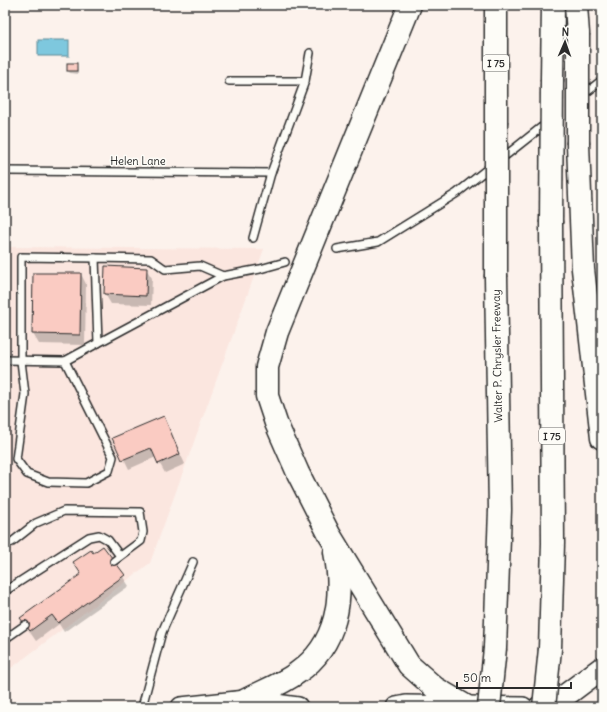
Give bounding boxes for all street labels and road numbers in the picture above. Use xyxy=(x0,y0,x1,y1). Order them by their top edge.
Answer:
road number: I 75 xyxy=(483,55,509,71)
street label: Helen Lane xyxy=(110,154,166,168)
street label: Walter P. Chrysler Freeway xyxy=(489,289,505,423)
road number: I 75 xyxy=(539,428,565,444)

